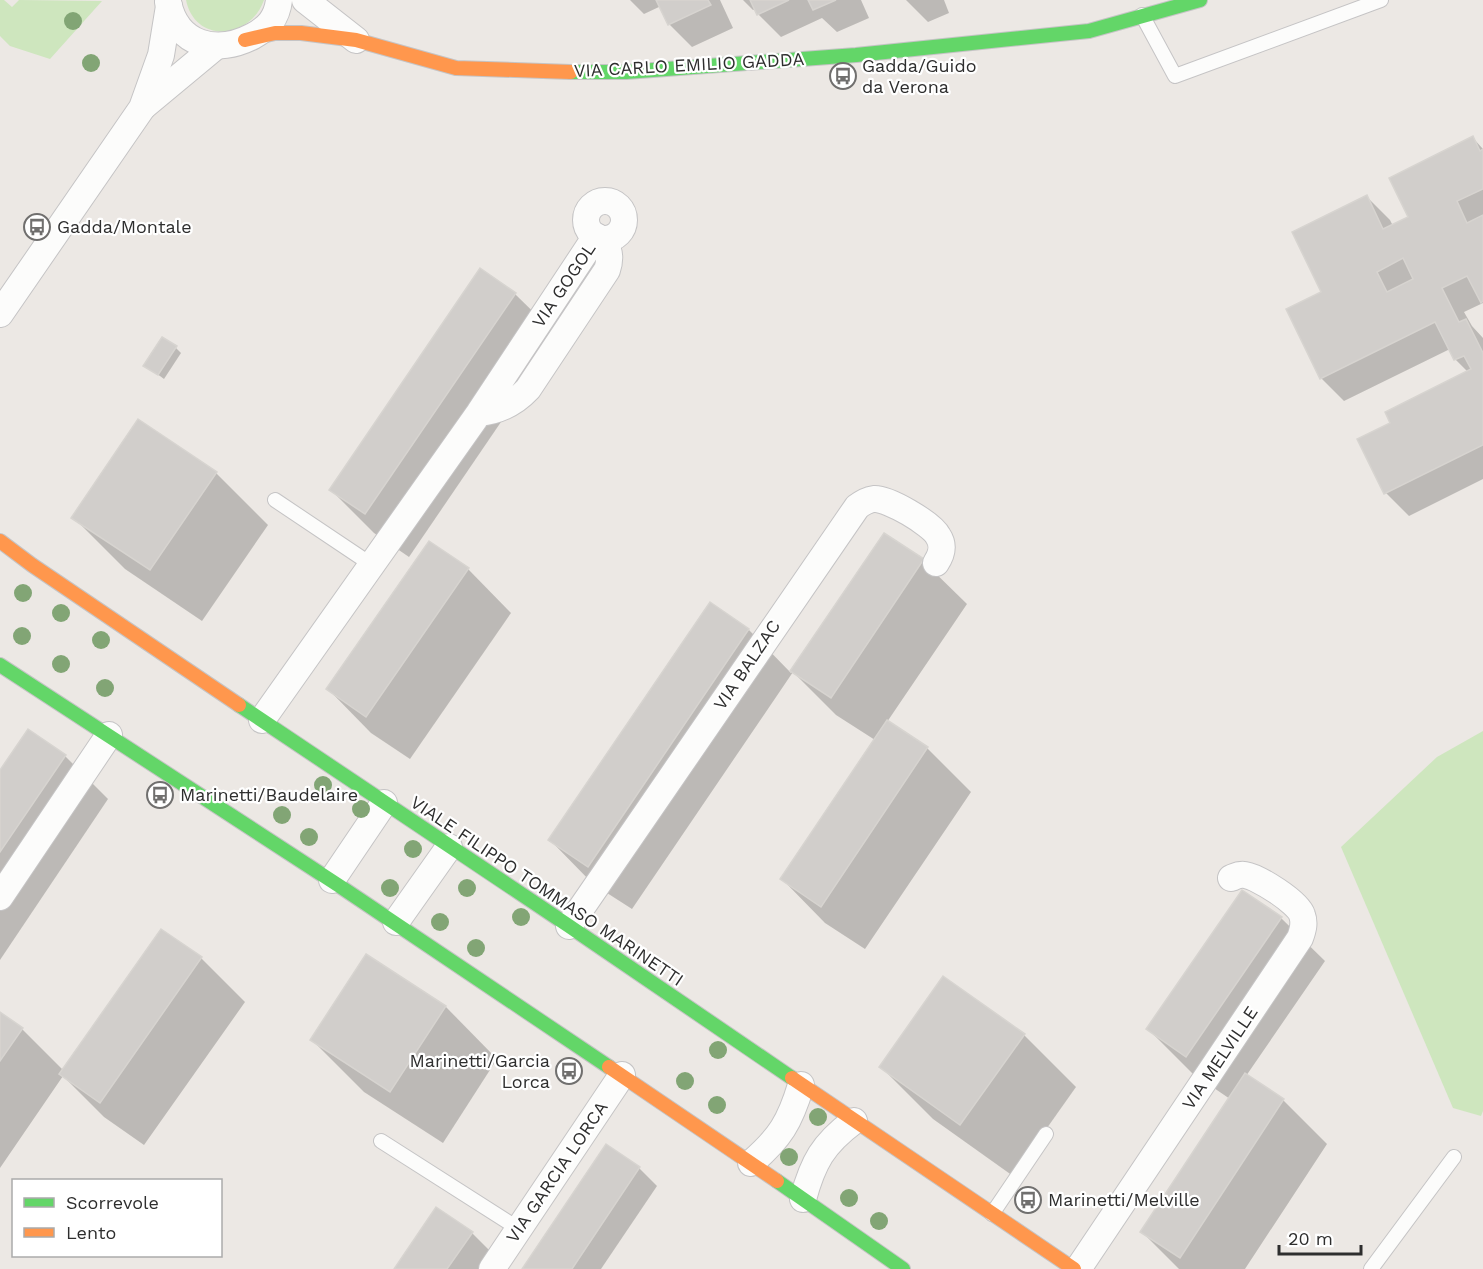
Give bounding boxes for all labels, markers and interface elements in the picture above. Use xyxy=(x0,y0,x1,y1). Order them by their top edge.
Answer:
street label: VIA CARLO EMILIO GADDA xyxy=(573,48,805,81)
place label: Gadda/Guido da Verona xyxy=(862,55,977,97)
bus stop icon: Gadda/Guido da Verona xyxy=(828,61,858,91)
bus stop icon: Gadda/Montale xyxy=(22,212,52,242)
place label: Gadda/Montale xyxy=(57,216,192,237)
street label: VIA GOGOL xyxy=(527,238,600,331)
street label: VIA BALZAC xyxy=(709,616,784,714)
bus stop icon: Marinetti/Baudelaire xyxy=(145,780,175,810)
place label: Marinetti/Baudelaire xyxy=(180,784,358,805)
street label: VIALE FILIPPO TOMMASO MARINETTI xyxy=(407,791,688,990)
street label: VIA MELVILLE xyxy=(1177,1002,1262,1113)
place label: Marinetti/Garcia Lorca xyxy=(410,1050,550,1092)
bus stop icon: Marinetti/Garcia Lorca xyxy=(554,1056,584,1086)
street label: VIA GARCIA LORCA xyxy=(501,1097,612,1246)
legend xyxy=(12,1179,222,1257)
bus stop icon: Marinetti/Melville xyxy=(1013,1185,1043,1215)
place label: Marinetti/Melville xyxy=(1048,1189,1200,1210)
text: Scorrevole xyxy=(66,1192,159,1213)
scale bar xyxy=(1279,1218,1362,1256)
text: Lento xyxy=(66,1222,116,1243)
text: 20 m xyxy=(1288,1228,1333,1249)

